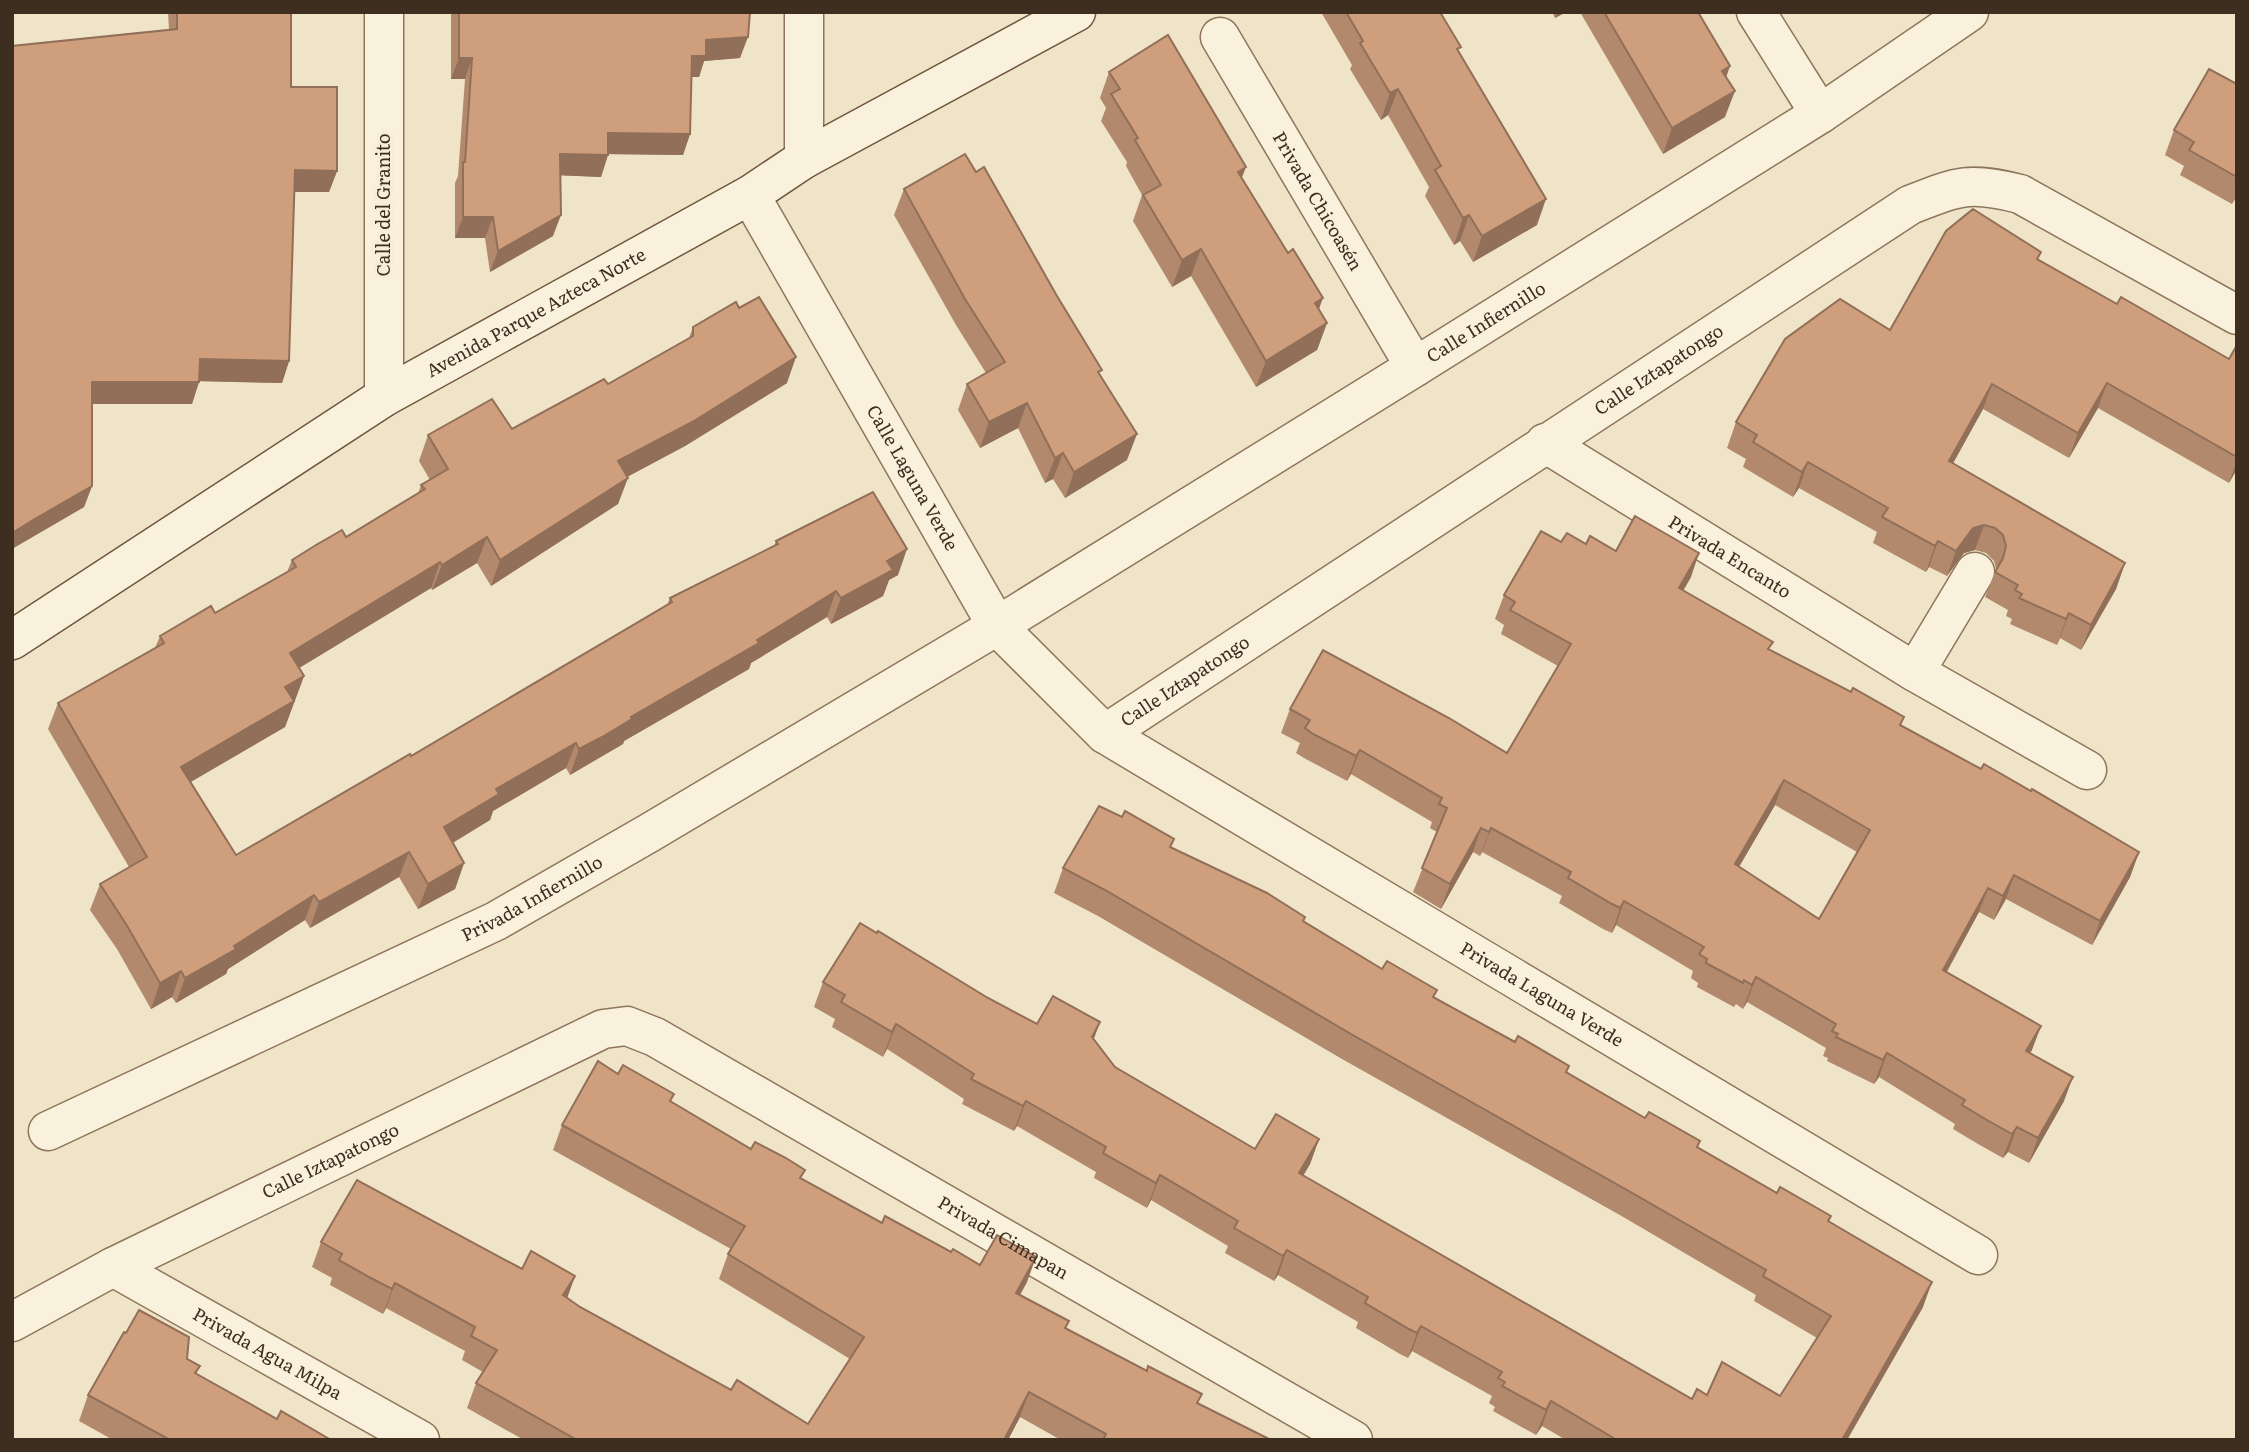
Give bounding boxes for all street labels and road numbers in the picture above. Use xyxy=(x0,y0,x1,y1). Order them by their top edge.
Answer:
street label: Privada Chicoasén xyxy=(1267,126,1370,276)
street label: Calle del Granito xyxy=(369,133,396,277)
street label: Avenida Parque Azteca Norte xyxy=(421,240,650,383)
street label: Calle Infiernillo xyxy=(1421,274,1550,369)
street label: Calle Iztapatongo xyxy=(1588,316,1728,421)
street label: Calle Laguna Verde xyxy=(861,399,966,555)
street label: Privada Encanto xyxy=(1664,508,1797,604)
street label: Calle Iztapatongo xyxy=(1114,628,1254,732)
street label: Privada Infiernillo xyxy=(456,848,607,947)
street label: Privada Laguna Verde xyxy=(1456,934,1629,1053)
street label: Calle Iztapatongo xyxy=(257,1115,403,1205)
street label: Privada Cimapan xyxy=(933,1188,1074,1285)
street label: Privada Agua Milpa xyxy=(188,1300,348,1406)

